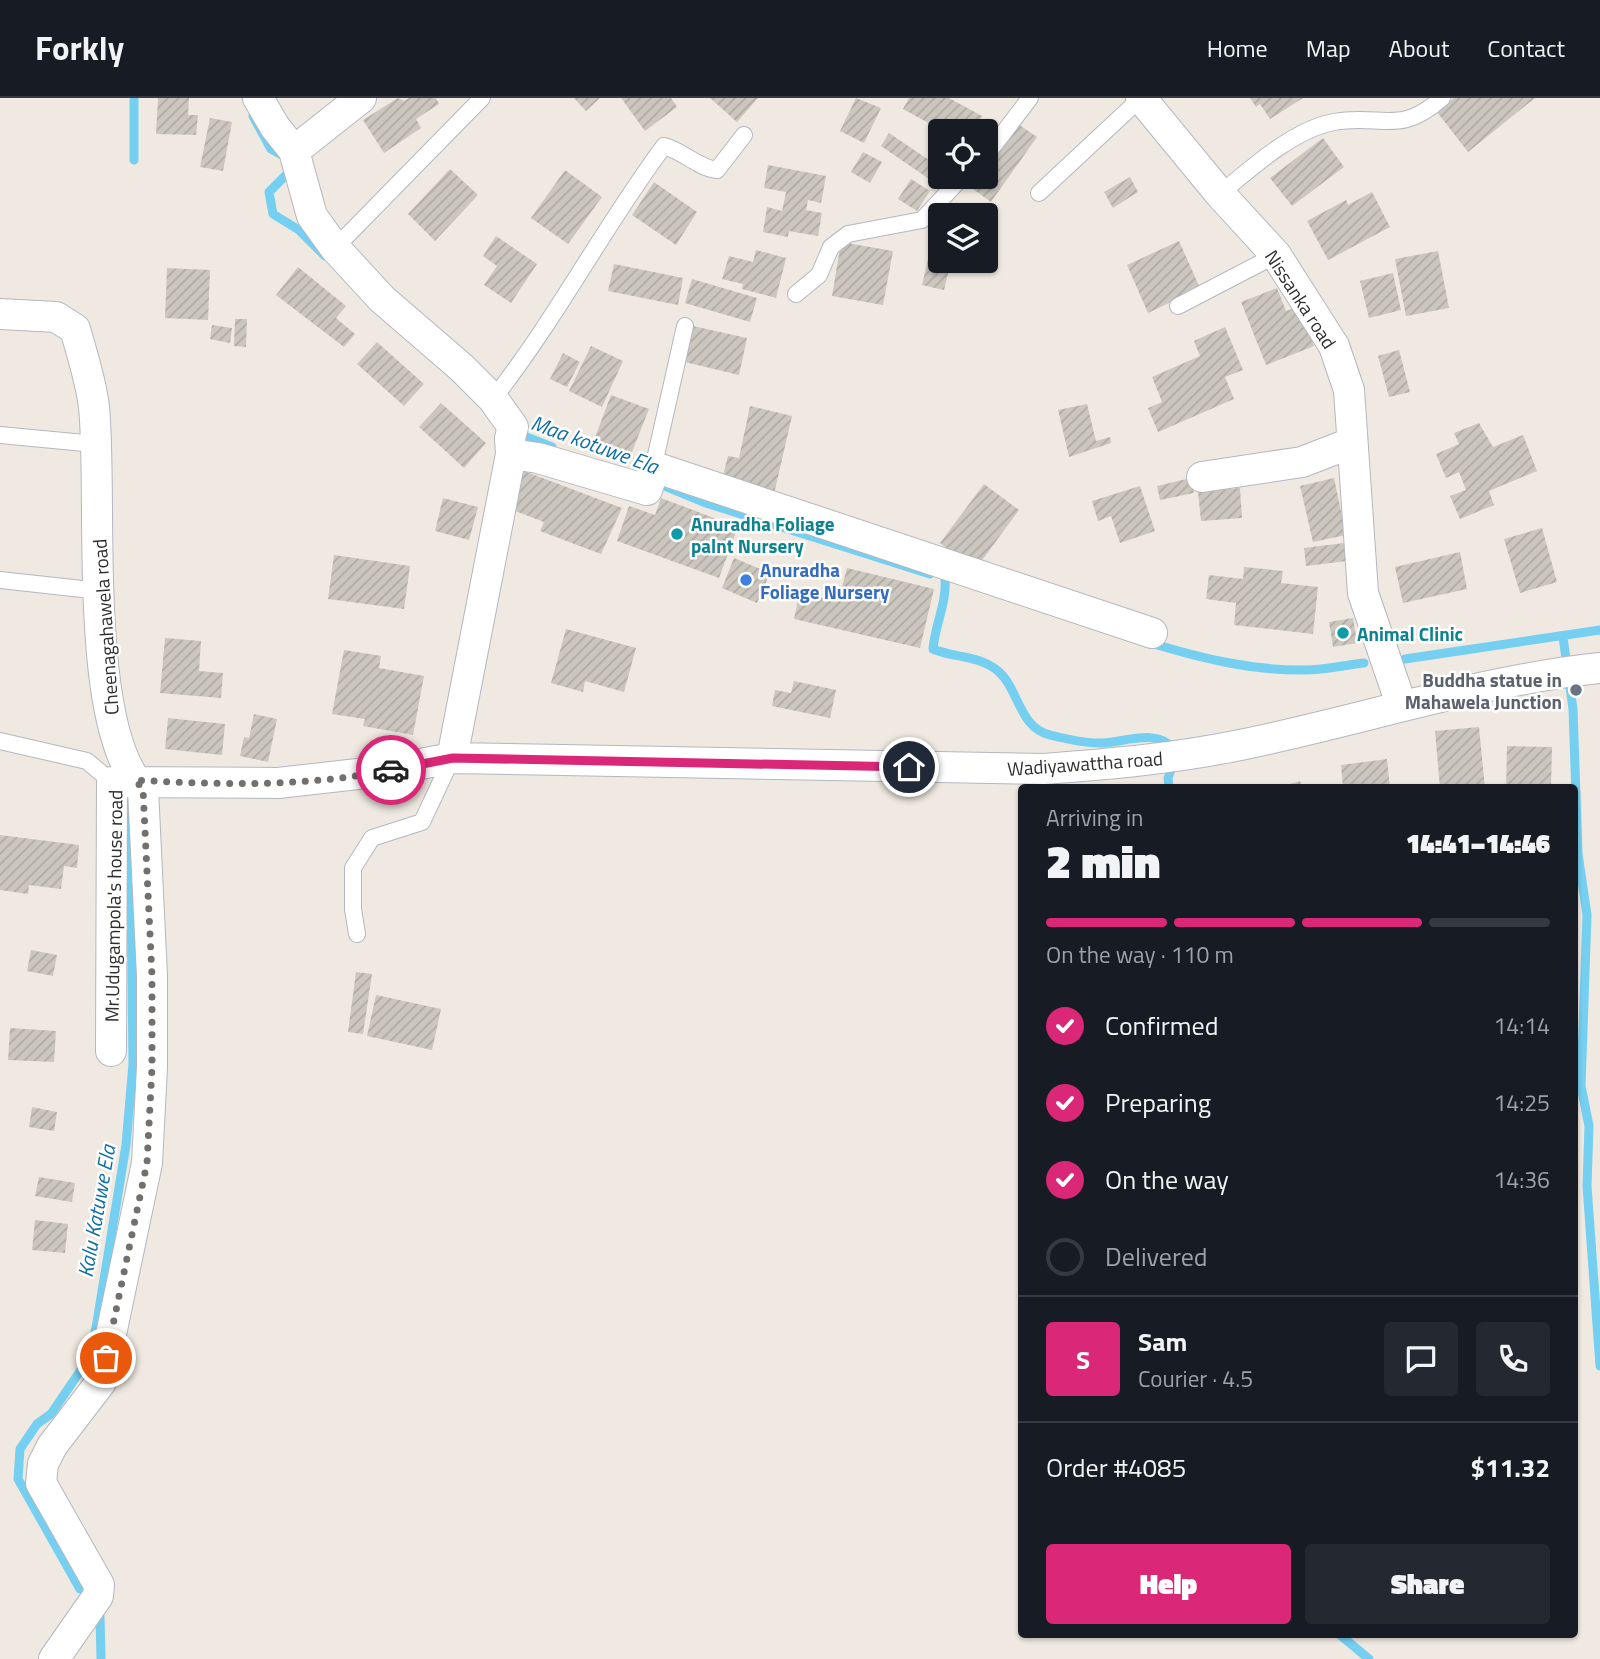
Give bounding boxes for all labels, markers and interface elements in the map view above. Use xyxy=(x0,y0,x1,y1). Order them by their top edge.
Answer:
text: Forkly xyxy=(35,23,124,73)
text: Home xyxy=(1207,30,1268,66)
text: Map xyxy=(1306,30,1351,66)
text: About xyxy=(1389,30,1449,66)
text: Contact xyxy=(1487,30,1565,66)
map controls xyxy=(928,119,998,273)
button: locate xyxy=(928,119,998,189)
button: layers xyxy=(928,203,998,273)
street label: Nissanka road xyxy=(1258,244,1344,354)
water label: Maa kotuwe Ela xyxy=(527,406,665,482)
place label: Anuradha Foliage palnt Nursery xyxy=(691,509,835,560)
marker: Anuradha Foliage palnt Nursery xyxy=(669,526,685,542)
street label: Cheenagahawela road xyxy=(84,538,126,716)
place label: Anuradha Foliage Nursery xyxy=(760,555,890,606)
marker: Anuradha Foliage Nursery xyxy=(738,572,754,588)
place label: Animal Clinic xyxy=(1357,619,1463,648)
marker: Animal Clinic xyxy=(1335,625,1351,641)
place label: Buddha statue in Mahawela Junction xyxy=(1405,665,1562,716)
marker: Buddha statue in Mahawela Junction xyxy=(1568,682,1584,698)
courier xyxy=(356,735,426,805)
pin xyxy=(879,737,939,797)
street label: Wadiyawattha road xyxy=(1006,743,1164,783)
icon: home xyxy=(890,748,928,786)
icon: car xyxy=(372,751,410,789)
street label: Mr.Udugampola's house road xyxy=(96,790,130,1022)
text: Arriving in xyxy=(1046,800,1143,835)
text: 14:41–14:46 xyxy=(1406,824,1550,863)
text: 2 min xyxy=(1046,826,1160,896)
text: On the way · 110 m xyxy=(1046,937,1234,972)
text: Confirmed xyxy=(1105,1006,1219,1045)
icon: check xyxy=(1046,1007,1084,1045)
text: 14:14 xyxy=(1493,1008,1550,1043)
text: Preparing xyxy=(1105,1083,1211,1122)
icon: check xyxy=(1046,1084,1084,1122)
text: 14:25 xyxy=(1493,1085,1550,1120)
water label: Kalu Katuwe Ela xyxy=(69,1141,124,1280)
text: On the way xyxy=(1105,1160,1229,1199)
icon: check xyxy=(1046,1161,1084,1199)
text: 14:36 xyxy=(1493,1162,1550,1197)
text: Delivered xyxy=(1105,1237,1208,1276)
text: Sam xyxy=(1138,1322,1187,1361)
button: chat xyxy=(1384,1322,1458,1396)
button: phone xyxy=(1476,1322,1550,1396)
pin xyxy=(76,1328,136,1388)
icon: bag xyxy=(87,1339,125,1377)
text: S xyxy=(1076,1340,1090,1379)
text: Courier · 4.5 xyxy=(1138,1361,1253,1396)
text: Order #4085 xyxy=(1046,1448,1186,1487)
text: $11.32 xyxy=(1471,1448,1550,1487)
button: Help xyxy=(1046,1544,1291,1624)
button: Share xyxy=(1305,1544,1550,1624)

